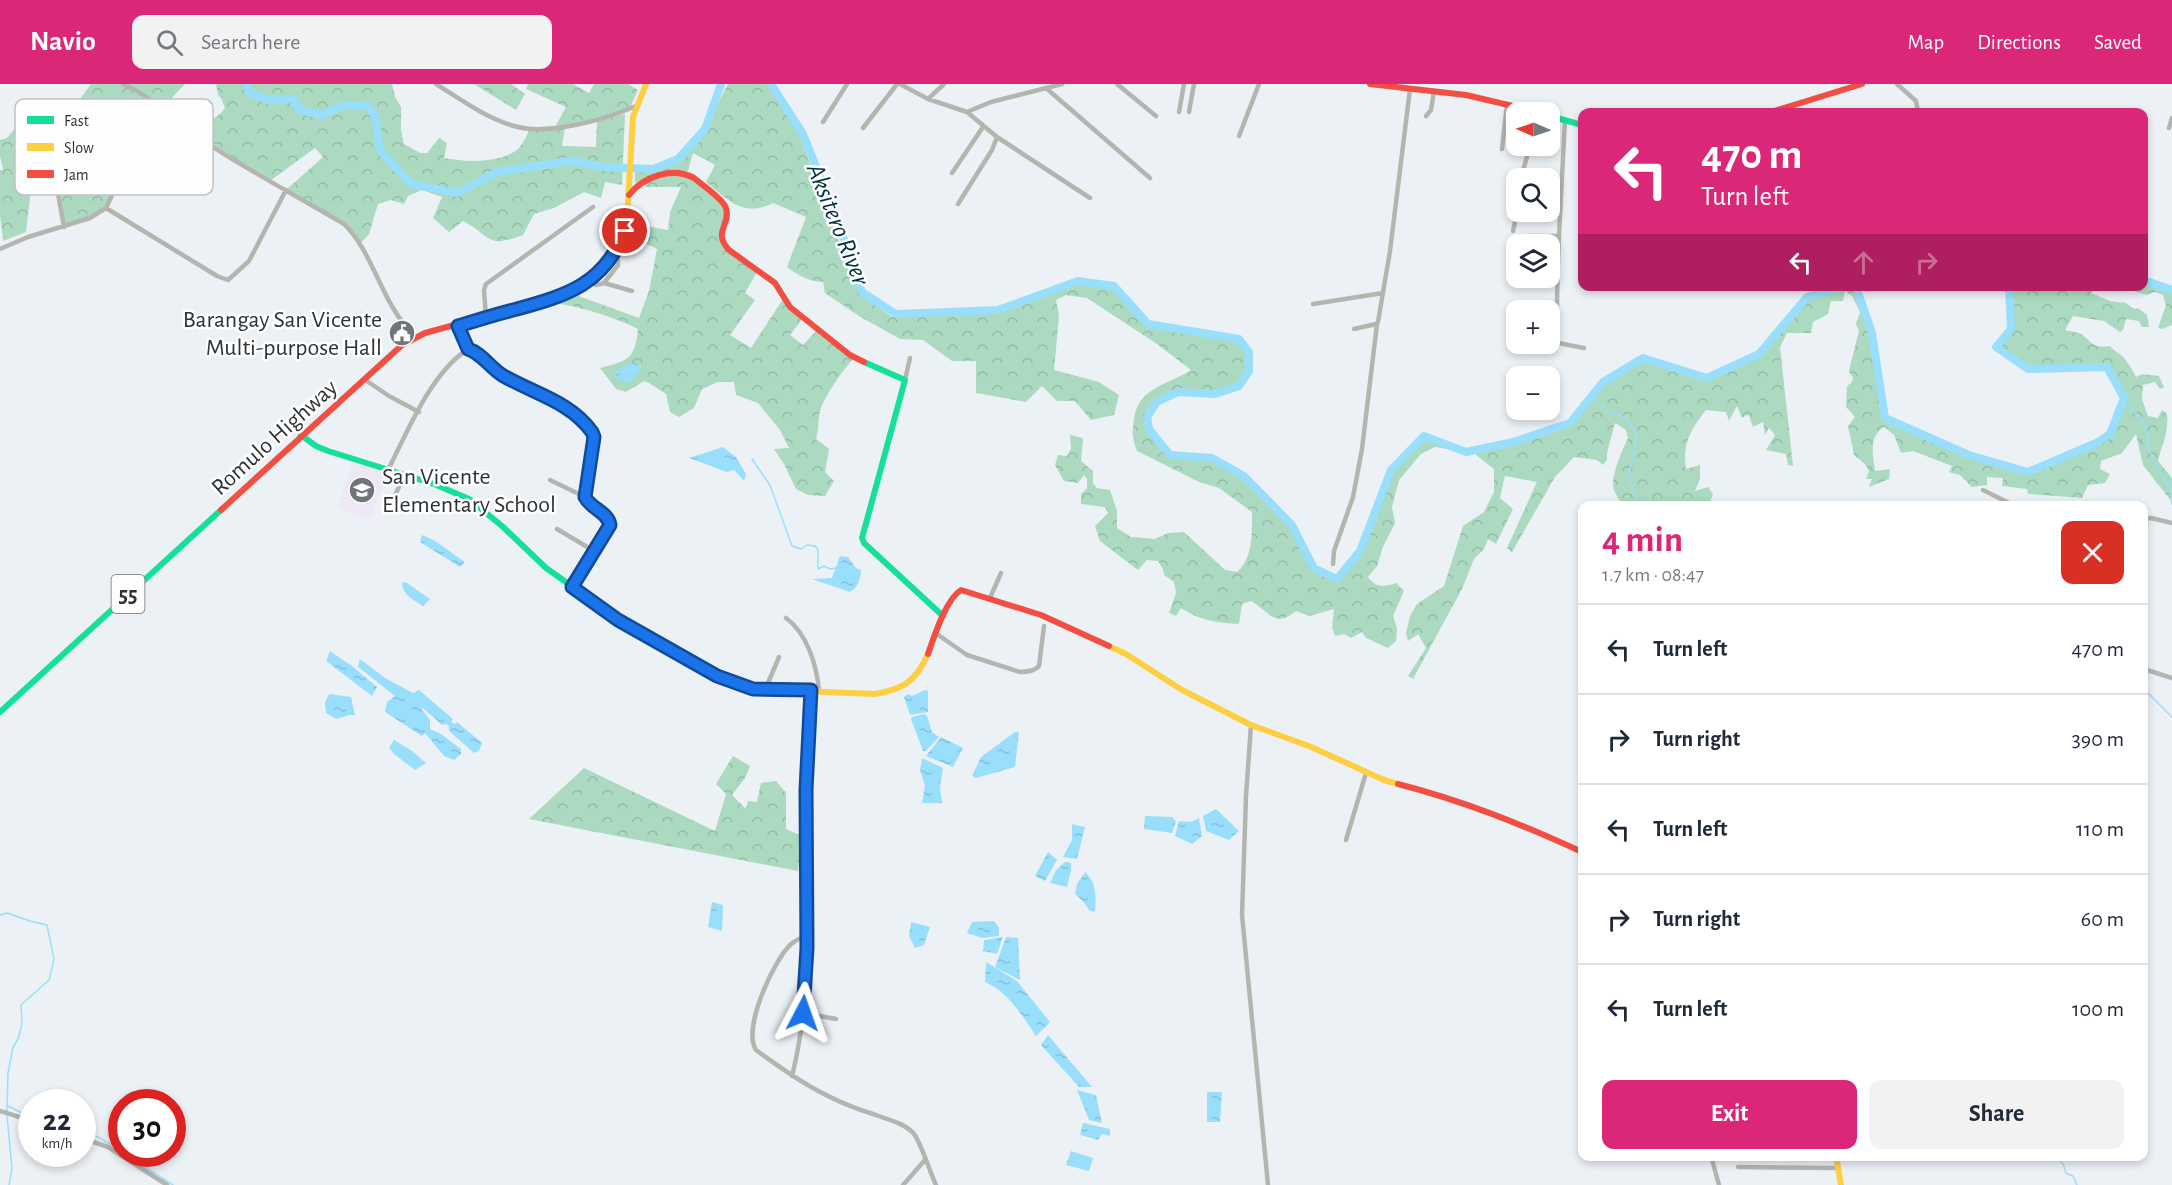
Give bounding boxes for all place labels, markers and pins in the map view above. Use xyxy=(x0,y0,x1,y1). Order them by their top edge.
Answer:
pin xyxy=(599,205,650,256)
place label: Barangay San Vicente Multi-purpose Hall xyxy=(183,308,382,360)
public building icon: Barangay San Vicente Multi-purpose Hall xyxy=(387,318,417,348)
place label: San Vicente Elementary School xyxy=(382,465,556,517)
school or university icon: San Vicente Elementary School xyxy=(347,475,377,505)

